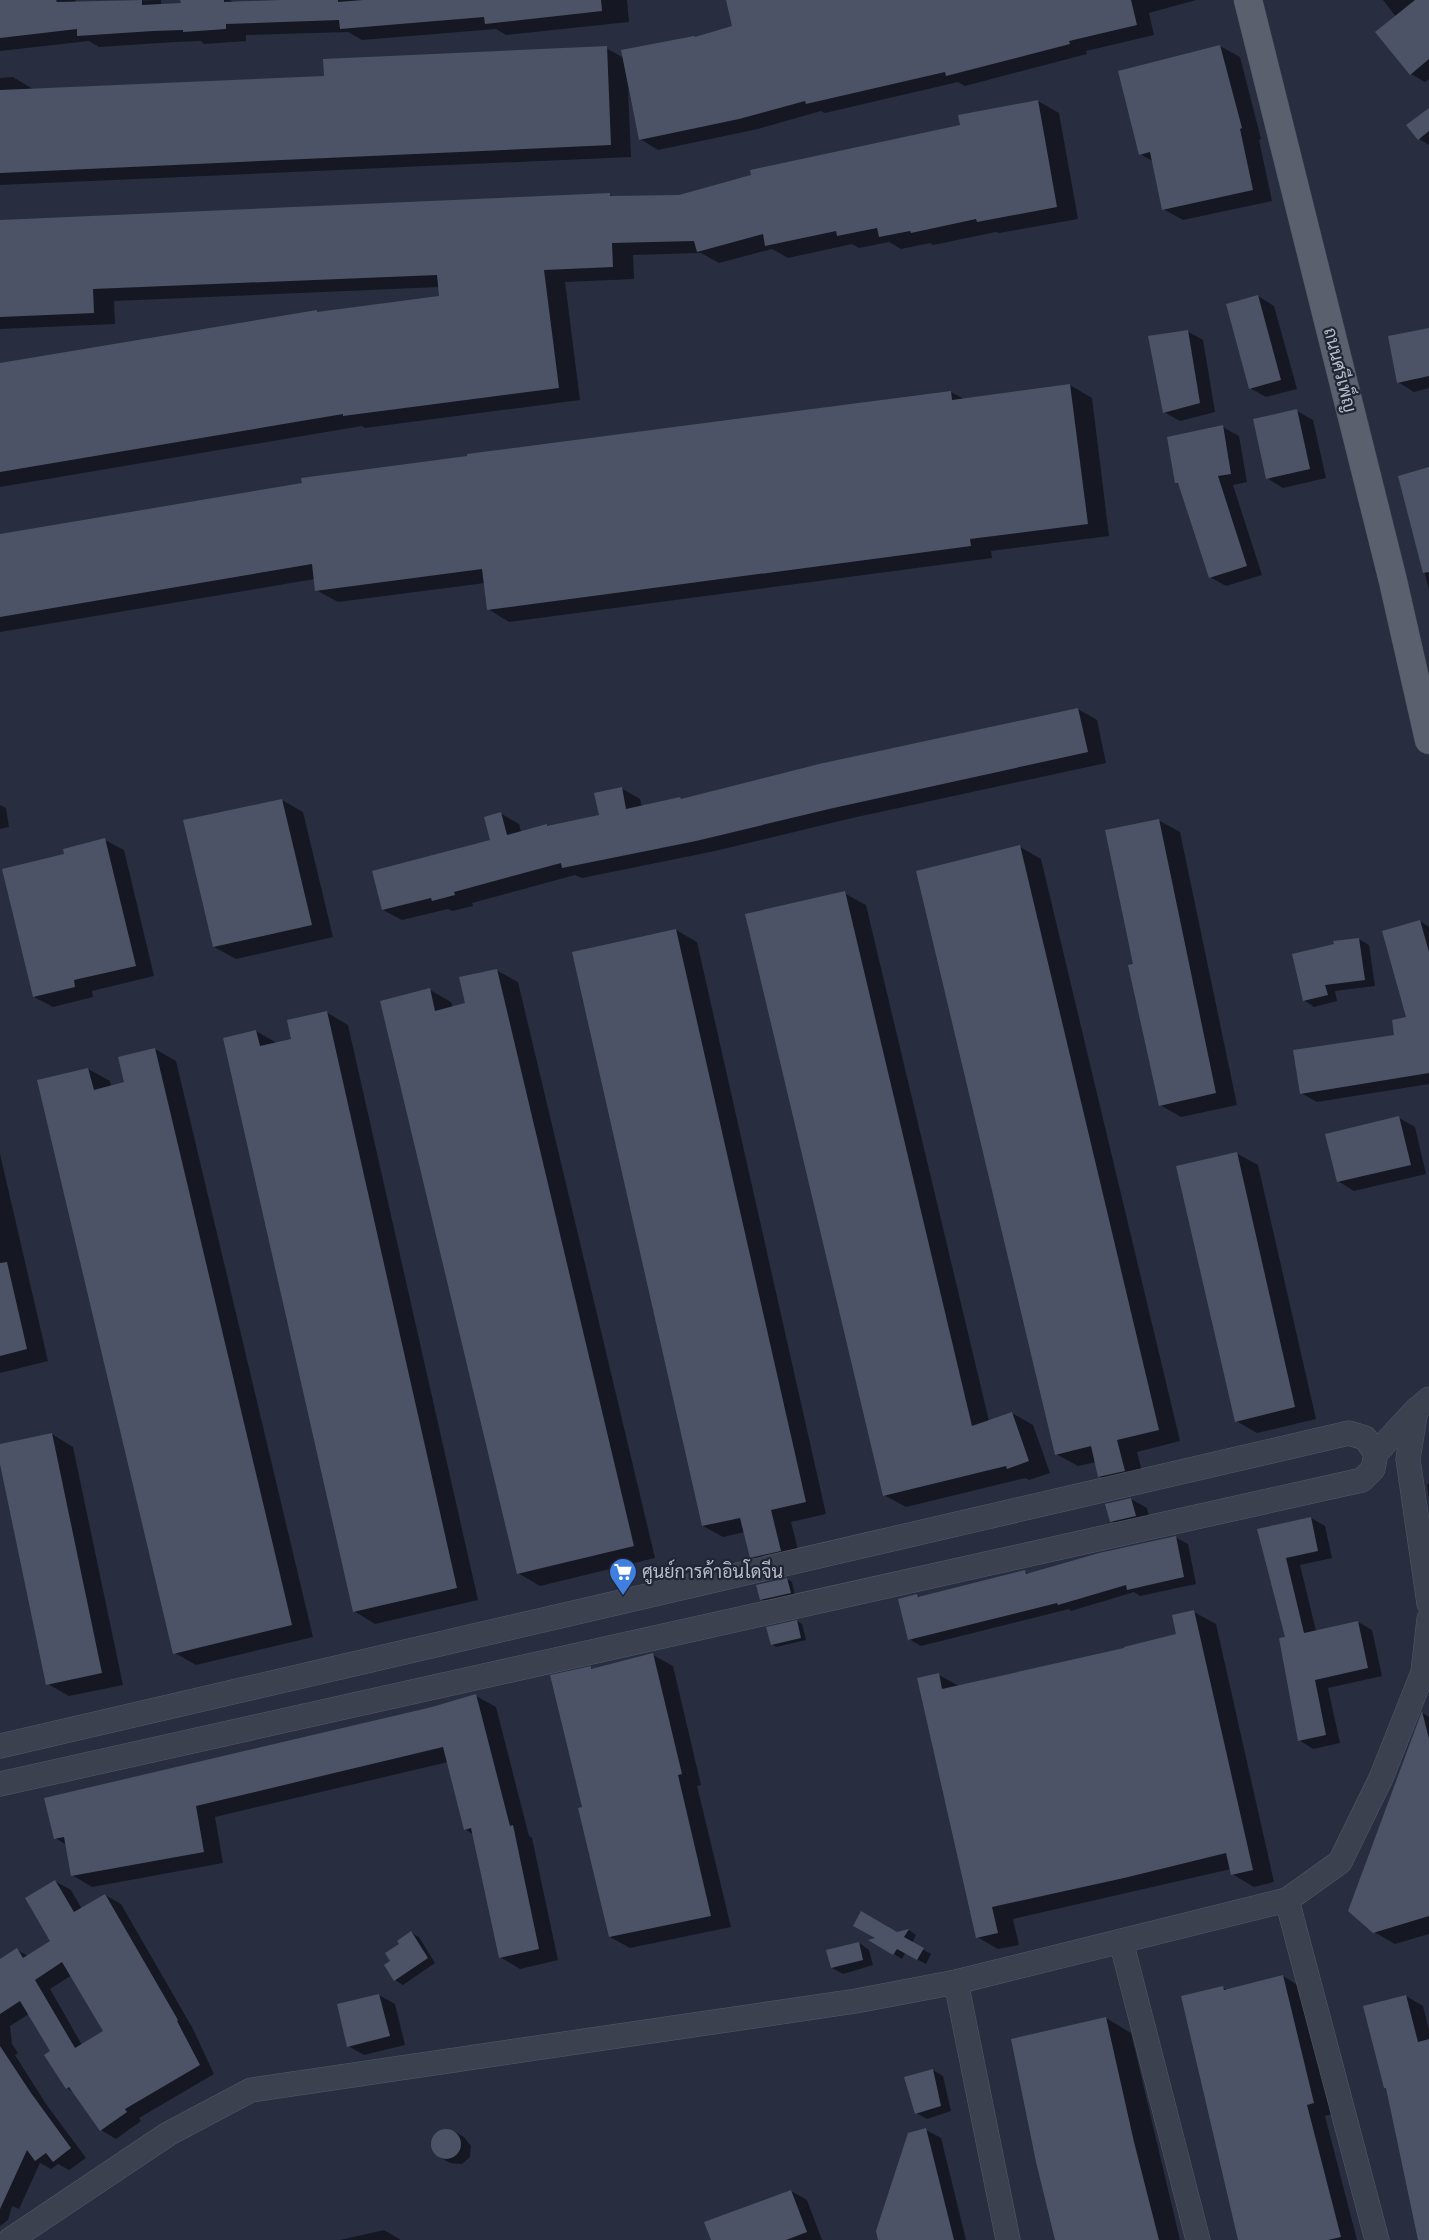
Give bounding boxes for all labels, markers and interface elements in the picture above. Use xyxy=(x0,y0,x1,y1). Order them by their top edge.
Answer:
street label: ถนนศรีเพ็ญ xyxy=(1319,325,1364,415)
supermarket icon: ศูนย์การค้าอินโดจีน xyxy=(608,1557,638,1596)
place label: ศูนย์การค้าอินโดจีน xyxy=(642,1559,783,1585)

